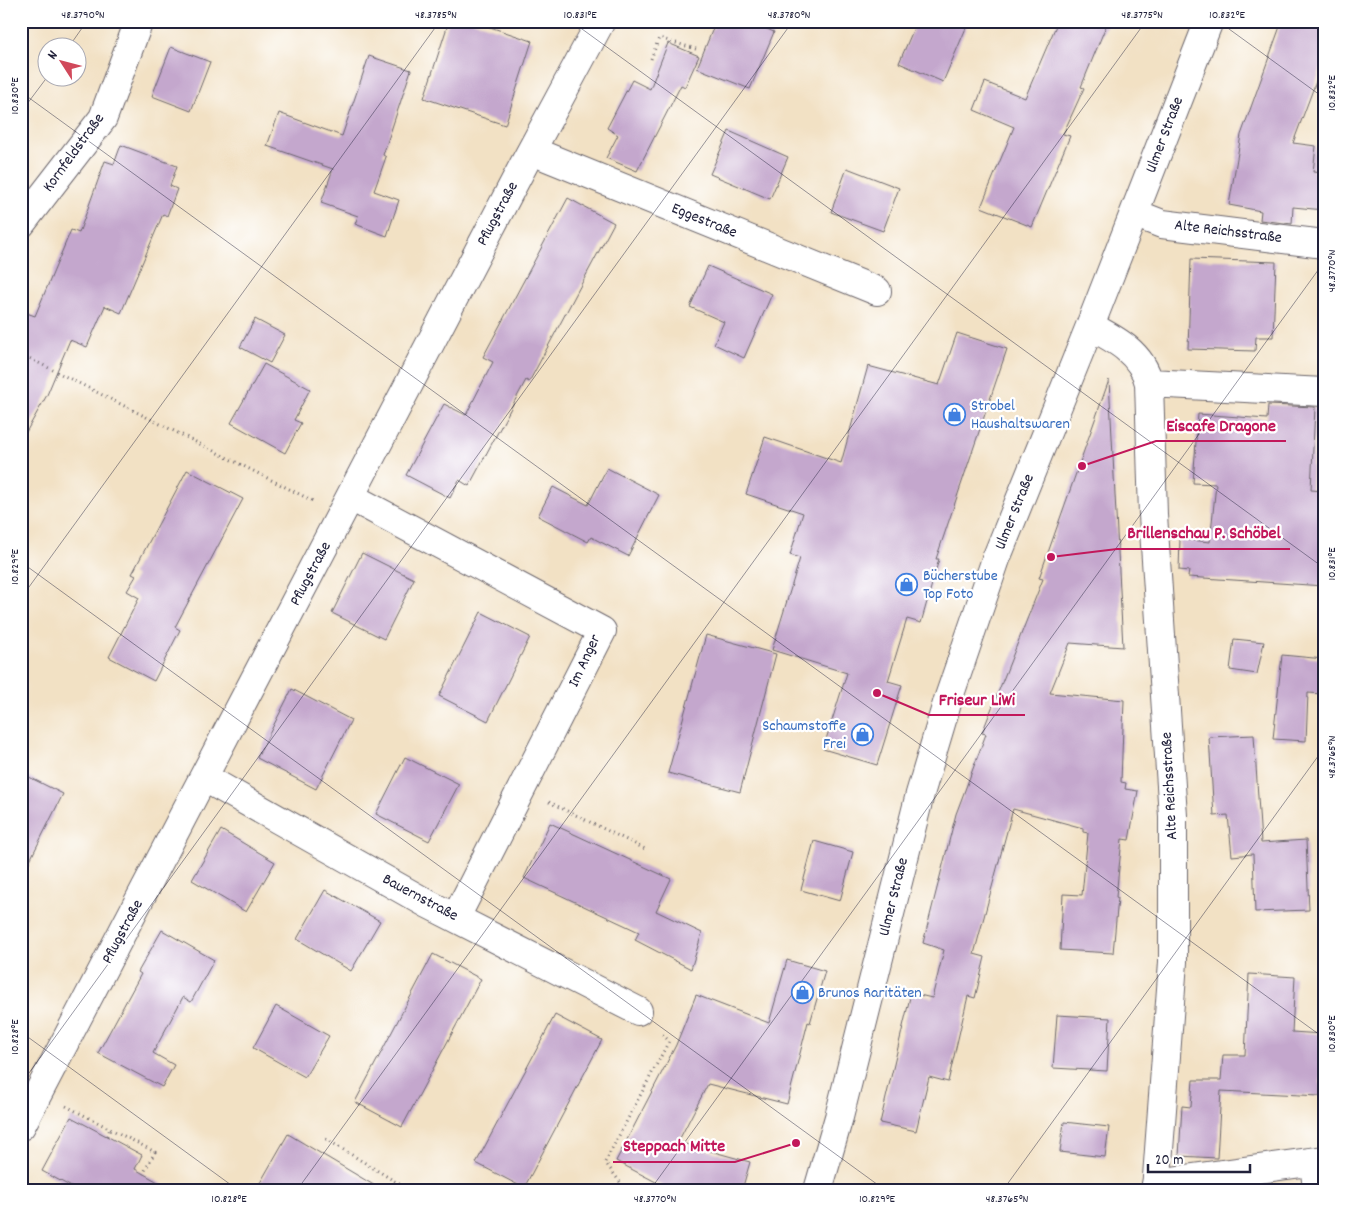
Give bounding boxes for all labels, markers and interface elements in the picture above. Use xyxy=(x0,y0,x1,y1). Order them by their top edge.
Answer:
text: 48.3790°N xyxy=(61,7,105,24)
text: 48.3785°N xyxy=(415,7,457,24)
text: 10.831°E xyxy=(563,7,597,24)
text: 48.3780°N xyxy=(768,7,810,24)
text: 48.3775°N xyxy=(1121,7,1163,24)
text: 10.832°E xyxy=(1209,7,1245,24)
north arrow xyxy=(38,38,88,88)
text: N xyxy=(43,47,63,64)
text: 10.832°E xyxy=(1324,75,1341,111)
text: 10.830°E xyxy=(7,77,24,115)
street label: Ulmer Straße xyxy=(1140,93,1190,177)
street label: Kornfeldstraße xyxy=(37,109,111,197)
street label: Pflugstraße xyxy=(471,178,525,250)
street label: Eggestraße xyxy=(668,197,740,245)
street label: Alte Reichsstraße xyxy=(1173,214,1283,250)
text: 48.3770°N xyxy=(1324,250,1341,292)
place label: Strobel Haushaltswaren xyxy=(971,395,1070,436)
shop icon: Strobel Haushaltswaren xyxy=(943,403,967,427)
callout: Eiscafe Dragone xyxy=(1156,408,1286,441)
text: Eiscafe Dragone xyxy=(1166,415,1276,440)
street label: Ulmer Straße xyxy=(989,471,1041,553)
callout: Brillenschau P. Schöbel xyxy=(1117,516,1290,549)
text: Brillenschau P. Schöbel xyxy=(1127,522,1281,547)
street label: Pflugstraße xyxy=(284,538,338,610)
text: 10.831°E xyxy=(1324,547,1341,581)
text: 10.829°E xyxy=(7,548,24,585)
place label: Bücherstube Top Foto xyxy=(923,565,998,606)
shop icon: Bücherstube Top Foto xyxy=(895,573,919,597)
street label: Im Anger xyxy=(563,631,607,691)
callout: Friseur LiWi xyxy=(929,682,1025,715)
text: Friseur LiWi xyxy=(939,689,1016,714)
place label: Schaumstoffe Frei xyxy=(762,715,846,756)
shop icon: Schaumstoffe Frei xyxy=(850,723,874,747)
street label: Alte Reichsstraße xyxy=(1156,731,1184,841)
text: 48.3765°N xyxy=(1324,735,1341,778)
street label: Ulmer Straße xyxy=(873,855,915,939)
street label: Bauernstraße xyxy=(378,868,462,928)
street label: Pflugstraße xyxy=(96,896,150,968)
shop icon: Brunos Raritäten xyxy=(790,981,814,1005)
place label: Brunos Raritäten xyxy=(818,982,922,1005)
text: 10.830°E xyxy=(1324,1015,1341,1053)
text: 10.828°E xyxy=(7,1019,24,1055)
callout: Steppach Mitte xyxy=(613,1129,735,1162)
text: Steppach Mitte xyxy=(623,1135,725,1160)
scale bar xyxy=(1148,1141,1250,1173)
text: 20 m xyxy=(1155,1150,1183,1172)
text: 10.828°E xyxy=(211,1191,247,1208)
text: 48.3770°N xyxy=(634,1191,676,1208)
text: 10.829°E xyxy=(859,1191,896,1208)
text: 48.3765°N xyxy=(986,1191,1029,1208)

